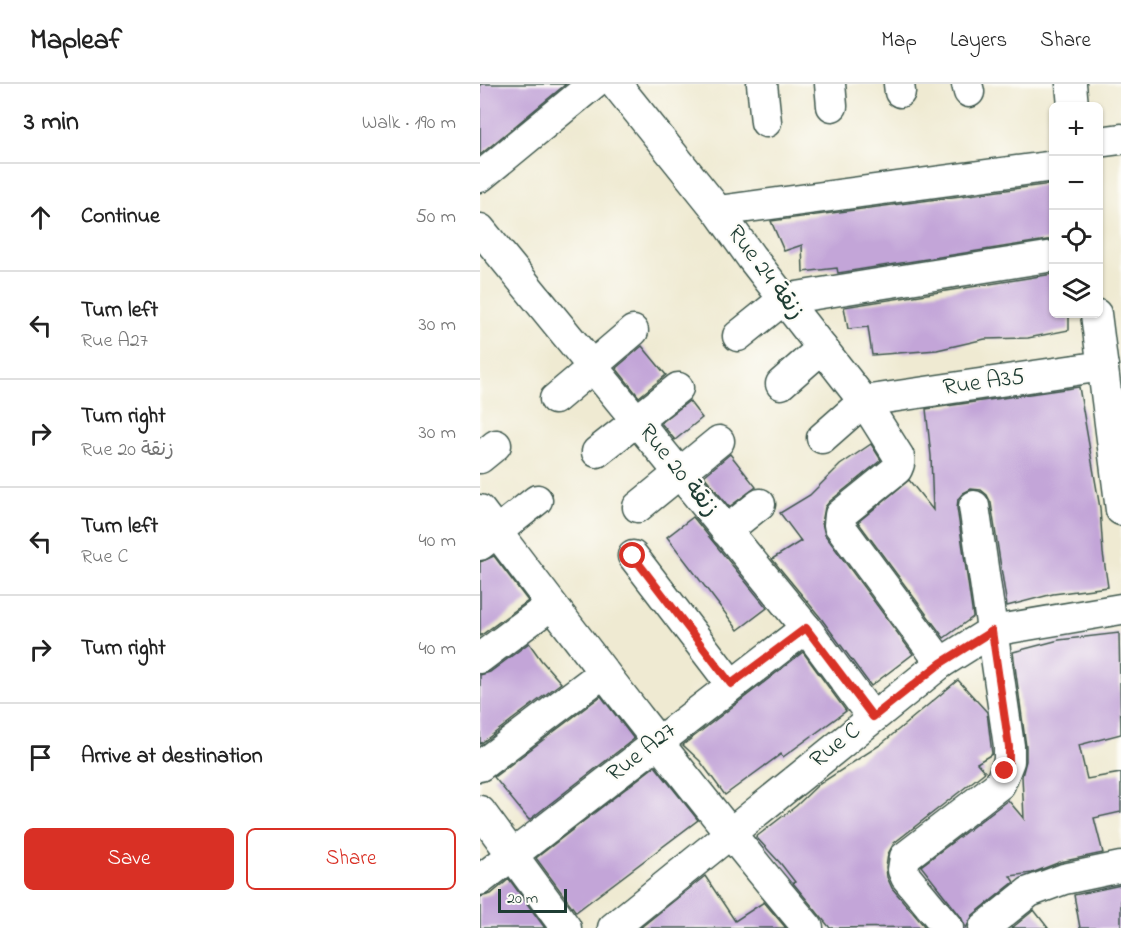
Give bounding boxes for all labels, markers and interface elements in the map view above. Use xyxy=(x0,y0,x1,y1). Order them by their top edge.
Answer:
text: Mapleaf xyxy=(30,21,122,62)
text: Map xyxy=(881,26,917,56)
text: Layers xyxy=(950,26,1007,56)
text: Share xyxy=(1040,26,1091,56)
map controls xyxy=(1049,102,1103,318)
button: + xyxy=(1049,102,1103,156)
text: 3 min xyxy=(24,104,79,142)
text: Walk · 190 m xyxy=(362,109,456,138)
button: − xyxy=(1049,156,1103,210)
icon: ahead xyxy=(24,201,57,234)
text: Continue xyxy=(81,201,160,233)
text: 50 m xyxy=(415,203,456,232)
button: locate xyxy=(1049,210,1103,264)
street label: Rue 24 زنقة xyxy=(718,218,812,328)
button: layers xyxy=(1049,264,1103,318)
text: Turn left xyxy=(81,295,158,327)
icon: left xyxy=(24,309,57,342)
text: 30 m xyxy=(419,311,456,340)
text: Rue A27 xyxy=(81,327,148,356)
street label: Rue A35 xyxy=(941,360,1027,406)
text: Turn right xyxy=(81,401,166,433)
icon: right xyxy=(24,417,57,450)
street label: Rue 20 زنقة xyxy=(629,417,727,525)
text: 30 m xyxy=(419,419,456,448)
text: Rue 20 زنقة xyxy=(81,436,174,465)
text: Turn left xyxy=(81,511,158,543)
icon: left xyxy=(24,525,57,558)
text: 40 m xyxy=(419,527,456,556)
route start xyxy=(619,542,645,568)
text: Rue C xyxy=(81,543,128,572)
icon: right xyxy=(24,633,57,666)
text: Turn right xyxy=(81,633,166,665)
text: 40 m xyxy=(419,635,456,664)
street label: Rue A27 xyxy=(600,714,684,792)
street label: Rue C xyxy=(803,715,869,777)
icon: arrive xyxy=(24,741,57,774)
text: Arrive at destination xyxy=(81,741,263,773)
route end xyxy=(991,757,1017,783)
button: Save xyxy=(24,828,234,890)
button: Share xyxy=(246,828,456,890)
scale bar xyxy=(498,886,567,914)
text: 20 m xyxy=(507,887,538,911)

